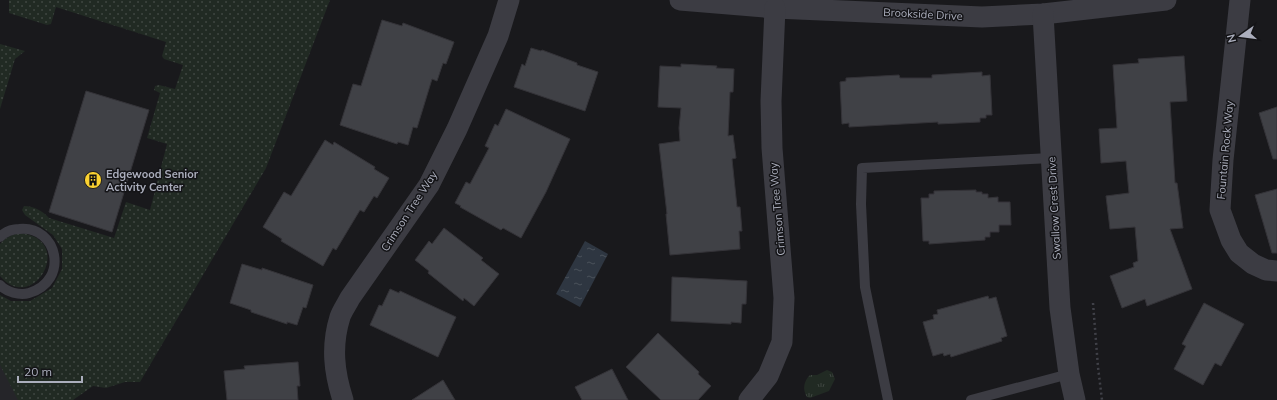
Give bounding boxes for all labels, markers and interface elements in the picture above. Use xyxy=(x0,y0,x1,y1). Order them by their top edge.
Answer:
street label: Brookside Drive xyxy=(883,5,963,23)
north arrow xyxy=(1221,16,1261,56)
text: N xyxy=(1223,33,1239,44)
street label: Fountain Rock Way xyxy=(1214,100,1236,200)
street label: Swallow Crest Drive xyxy=(1044,156,1064,260)
street label: Crimson Tree Way xyxy=(766,162,788,256)
place label: Edgewood Senior Activity Center xyxy=(106,167,199,194)
street label: Crimson Tree Way xyxy=(378,168,440,254)
building icon: Edgewood Senior Activity Center xyxy=(83,170,103,190)
scale bar xyxy=(18,358,82,384)
text: 20 m xyxy=(24,364,52,379)

